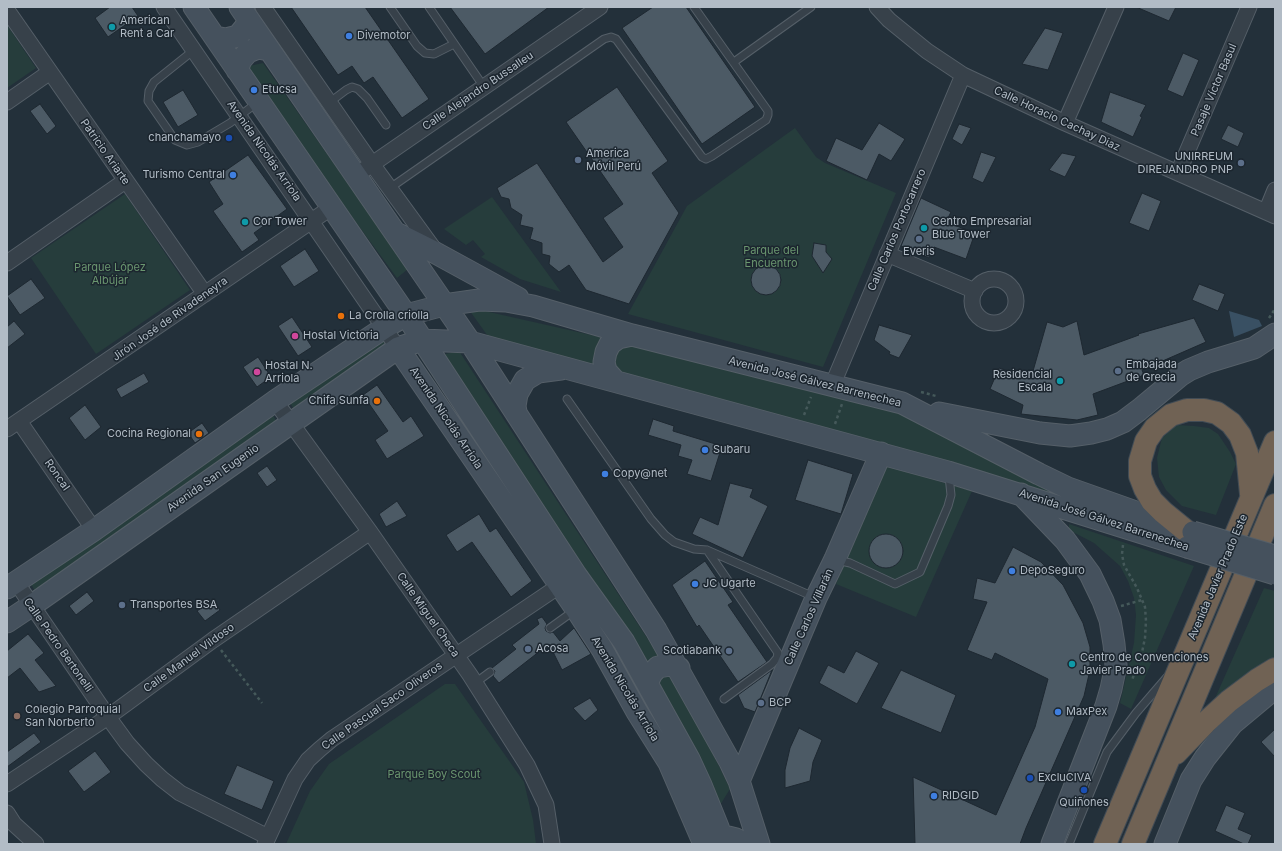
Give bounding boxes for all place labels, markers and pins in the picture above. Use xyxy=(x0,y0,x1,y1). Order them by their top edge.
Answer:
place label: American Rent a Car xyxy=(120,14,174,40)
marker: American Rent a Car xyxy=(107,22,117,32)
place label: Divemotor xyxy=(357,29,410,43)
marker: Divemotor xyxy=(344,31,354,41)
place label: Etucsa xyxy=(262,83,297,97)
marker: Etucsa xyxy=(249,85,259,95)
place label: chanchamayo xyxy=(148,131,221,145)
marker: chanchamayo xyxy=(224,133,234,143)
place label: America Móvil Perú xyxy=(586,147,641,173)
place label: UNIRREUM DIREJANDRO PNP xyxy=(1138,150,1233,176)
marker: America Móvil Perú xyxy=(573,155,583,165)
marker: UNIRREUM DIREJANDRO PNP xyxy=(1236,158,1246,168)
place label: Turismo Central xyxy=(143,168,225,182)
marker: Turismo Central xyxy=(228,170,238,180)
place label: Cor Tower xyxy=(253,215,307,229)
place label: Centro Empresarial Blue Tower xyxy=(932,215,1031,241)
marker: Cor Tower xyxy=(240,217,250,227)
marker: Centro Empresarial Blue Tower xyxy=(919,223,929,233)
marker: Everis xyxy=(914,234,924,244)
place label: Everis xyxy=(903,245,935,259)
place label: La Crolla criolla xyxy=(349,309,429,323)
marker: La Crolla criolla xyxy=(336,311,346,321)
place label: Hostal Victoria xyxy=(303,329,379,343)
marker: Hostal Victoria xyxy=(290,331,300,341)
place label: Embajada de Grecia xyxy=(1126,358,1177,384)
place label: Hostal N. Arriola xyxy=(265,359,313,385)
marker: Embajada de Grecia xyxy=(1113,366,1123,376)
marker: Hostal N. Arriola xyxy=(252,367,262,377)
place label: Residencial Escala xyxy=(993,368,1052,394)
marker: Residencial Escala xyxy=(1055,376,1065,386)
place label: Chifa Sunfa xyxy=(308,394,369,408)
marker: Chifa Sunfa xyxy=(372,396,382,406)
place label: Cocina Regional xyxy=(107,427,191,441)
marker: Cocina Regional xyxy=(194,429,204,439)
place label: Subaru xyxy=(713,443,750,457)
marker: Subaru xyxy=(700,445,710,455)
place label: Copy@net xyxy=(613,467,667,481)
marker: Copy@net xyxy=(600,469,610,479)
place label: DepoSeguro xyxy=(1020,564,1085,578)
marker: DepoSeguro xyxy=(1007,566,1017,576)
place label: JC Ugarte xyxy=(703,577,756,591)
marker: JC Ugarte xyxy=(690,579,700,589)
place label: Transportes BSA xyxy=(130,598,217,612)
marker: Transportes BSA xyxy=(117,600,127,610)
place label: Acosa xyxy=(536,642,568,656)
marker: Acosa xyxy=(523,644,533,654)
place label: Scotiabank xyxy=(663,644,721,658)
marker: Scotiabank xyxy=(724,646,734,656)
place label: Centro de Convenciones Javier Prado xyxy=(1080,651,1209,677)
marker: Centro de Convenciones Javier Prado xyxy=(1067,659,1077,669)
place label: BCP xyxy=(769,696,791,710)
marker: BCP xyxy=(756,698,766,708)
place label: Colegio Parroquial San Norberto xyxy=(25,703,121,729)
place label: MaxPex xyxy=(1066,705,1107,719)
marker: MaxPex xyxy=(1053,707,1063,717)
marker: Colegio Parroquial San Norberto xyxy=(12,711,22,721)
place label: ExcluCIVA xyxy=(1038,771,1091,785)
marker: ExcluCIVA xyxy=(1025,773,1035,783)
marker: Quiñones xyxy=(1079,785,1089,795)
place label: RIDGID xyxy=(942,789,979,803)
marker: RIDGID xyxy=(929,791,939,801)
place label: Quiñones xyxy=(1059,796,1109,810)

